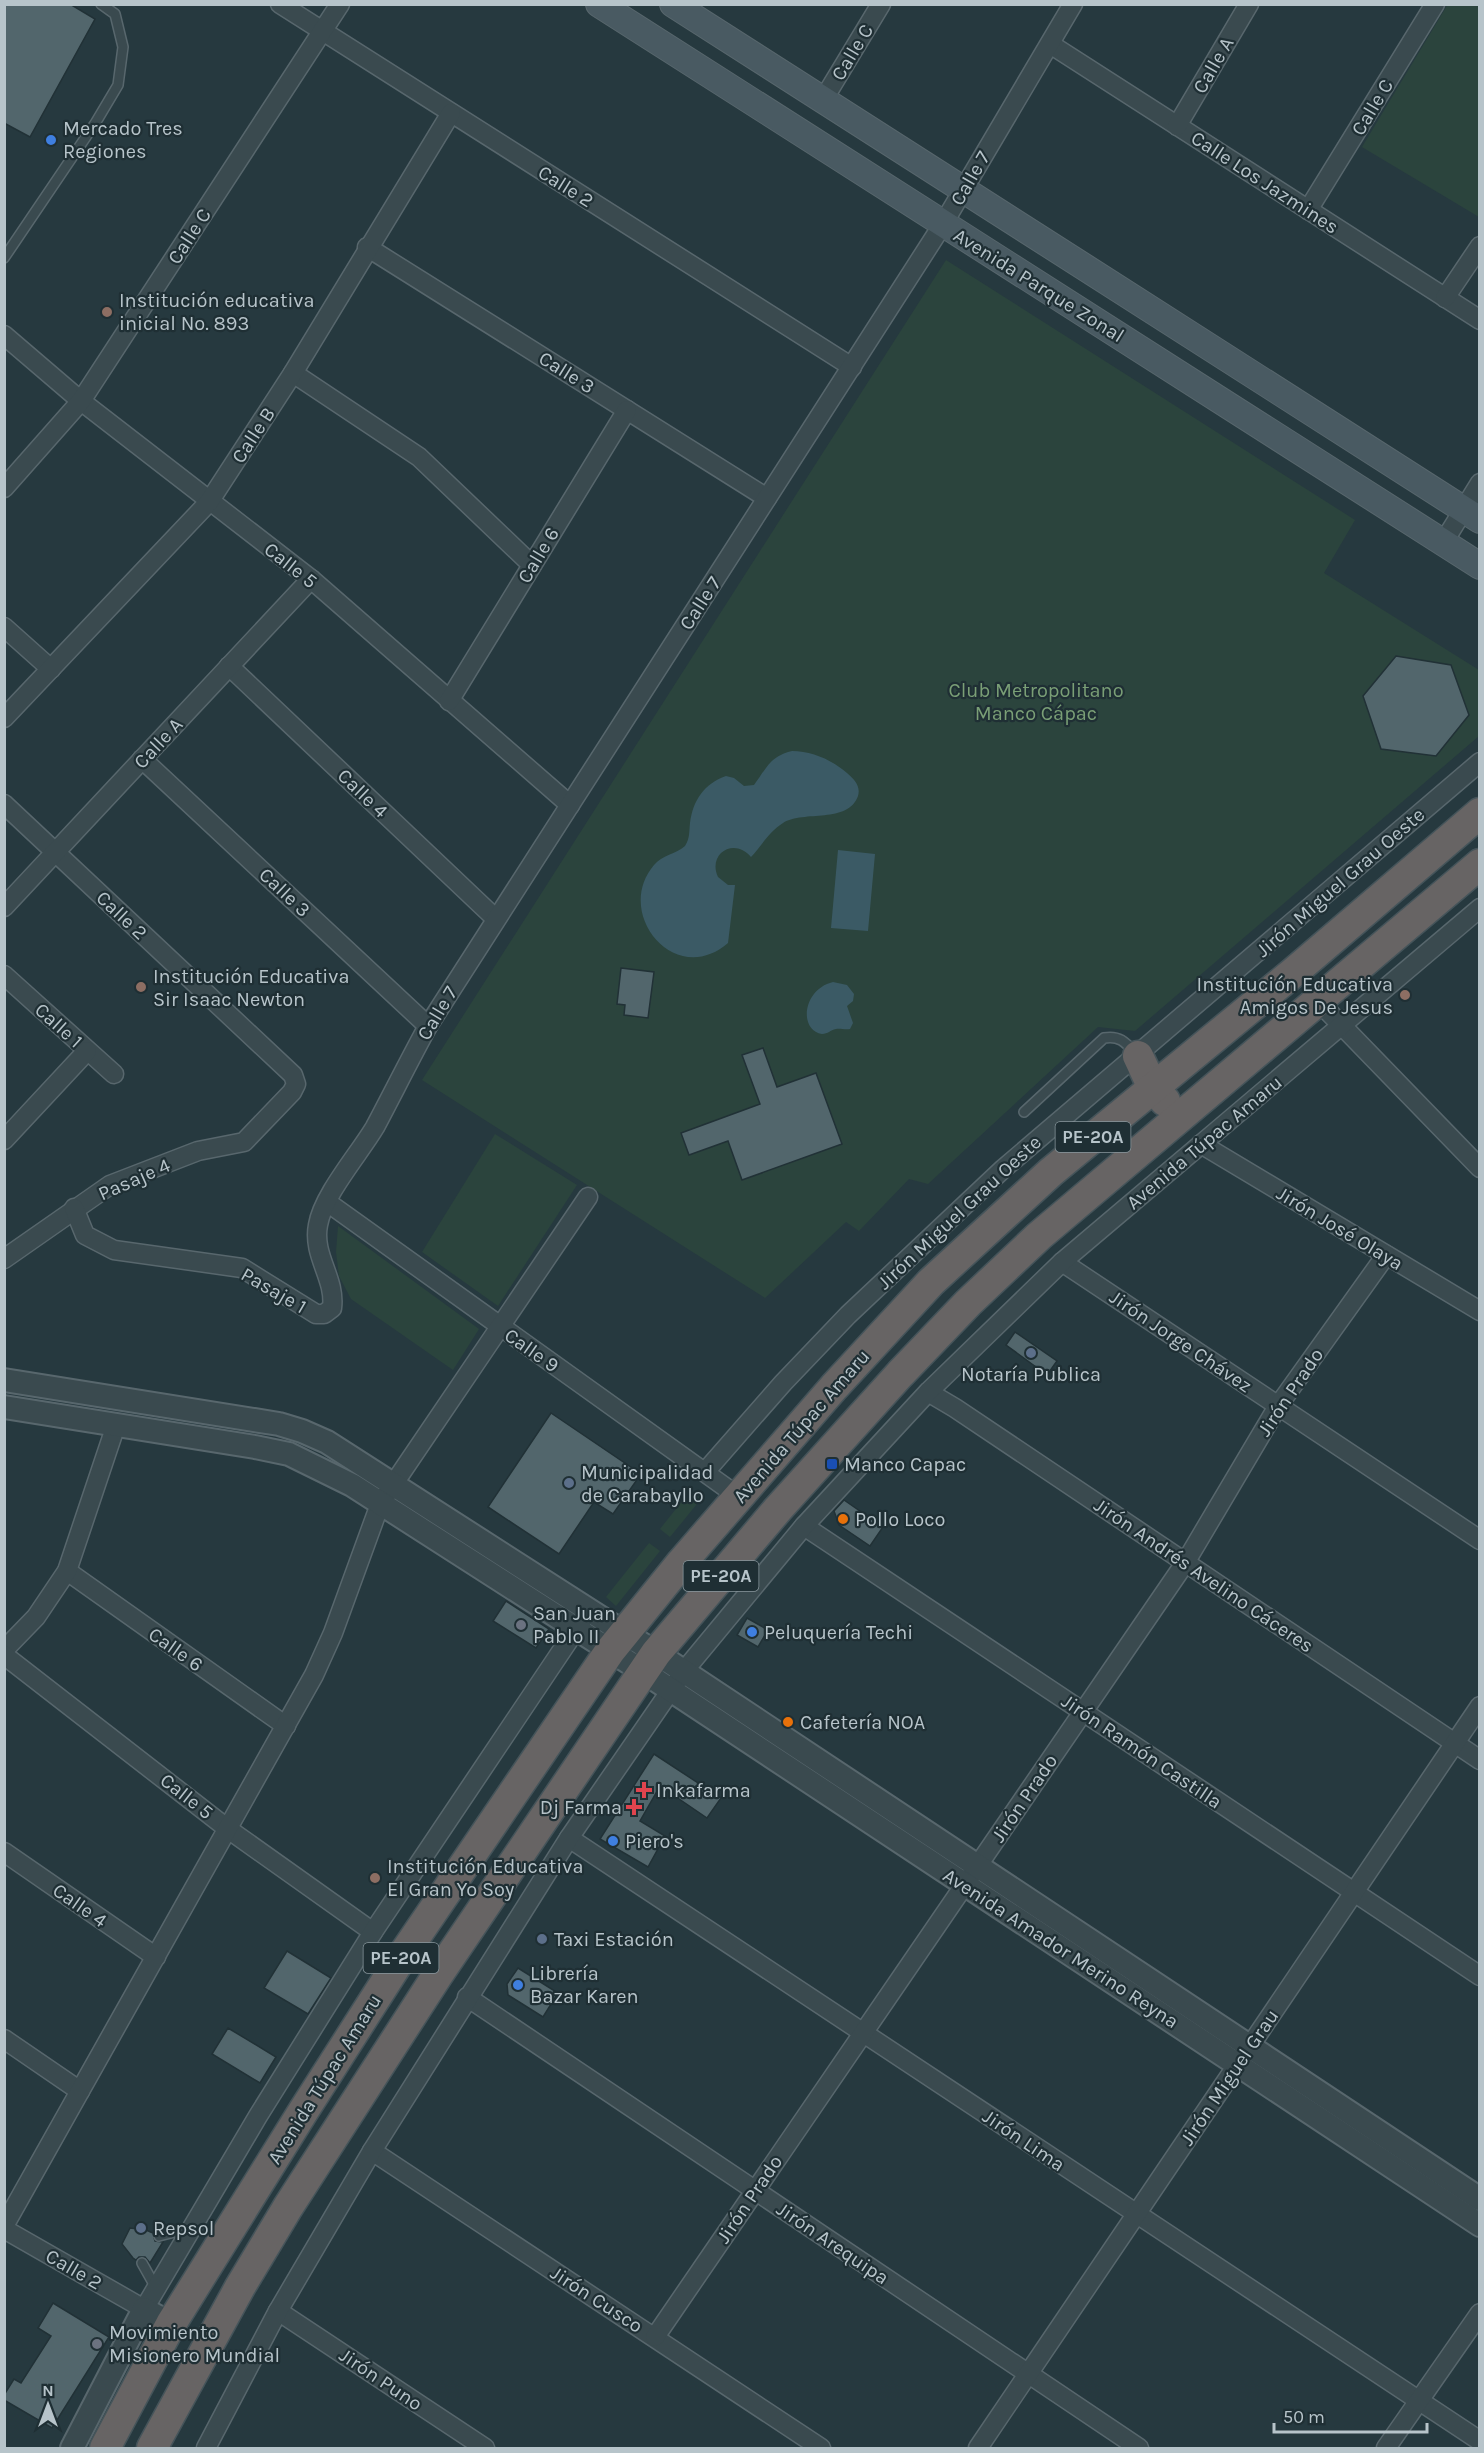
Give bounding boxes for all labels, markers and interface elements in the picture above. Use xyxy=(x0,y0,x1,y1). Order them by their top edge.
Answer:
street label: Calle C xyxy=(827,20,878,85)
street label: Calle A xyxy=(1188,33,1239,97)
street label: Calle C xyxy=(1347,75,1398,140)
place label: Mercado Tres Regiones xyxy=(63,117,183,163)
street label: Calle Los Jazmines xyxy=(1187,126,1343,239)
marker: Mercado Tres Regiones xyxy=(44,133,58,147)
street label: Calle 7 xyxy=(946,146,995,210)
street label: Calle 2 xyxy=(534,160,598,212)
street label: Calle C xyxy=(163,204,216,268)
street label: Avenida Parque Zonal xyxy=(949,224,1128,347)
place label: Institución educativa inicial No. 893 xyxy=(119,289,314,335)
marker: Institución educativa inicial No. 893 xyxy=(100,305,114,319)
street label: Calle 3 xyxy=(535,346,599,398)
street label: Calle B xyxy=(227,403,280,468)
street label: Calle 6 xyxy=(513,523,564,587)
street label: Calle 5 xyxy=(260,538,322,593)
street label: Calle 7 xyxy=(675,572,726,634)
park label: Club Metropolitano Manco Cápac xyxy=(948,679,1124,725)
street label: Calle A xyxy=(129,713,188,773)
street label: Calle 4 xyxy=(333,764,392,823)
street label: Jirón Miguel Grau Oeste xyxy=(1252,803,1429,962)
street label: Calle 3 xyxy=(254,863,315,922)
street label: Calle 2 xyxy=(91,886,152,945)
place label: Institución Educativa Sir Isaac Newton xyxy=(153,965,349,1011)
place label: Institución Educativa Amigos De Jesus xyxy=(1197,973,1393,1019)
marker: Institución Educativa Sir Isaac Newton xyxy=(134,980,148,994)
street label: Calle 7 xyxy=(412,982,463,1044)
marker: Institución Educativa Amigos De Jesus xyxy=(1398,988,1412,1002)
street label: Calle 1 xyxy=(30,998,87,1053)
street label: Avenida Túpac Amaru xyxy=(1122,1071,1287,1214)
road number: PE-20A xyxy=(1056,1122,1130,1152)
street label: Jirón Miguel Grau Oeste xyxy=(873,1131,1046,1294)
street label: Pasaje 4 xyxy=(95,1153,174,1205)
street label: Jirón José Olaya xyxy=(1272,1182,1407,1275)
street label: Pasaje 1 xyxy=(237,1263,310,1318)
street label: Jirón Jorge Chávez xyxy=(1105,1285,1256,1397)
street label: Calle 9 xyxy=(500,1323,563,1377)
street label: Jirón Prado xyxy=(1253,1344,1328,1441)
street label: Avenida Túpac Amaru xyxy=(728,1345,874,1508)
marker: Notaría Publica xyxy=(1024,1346,1038,1360)
place label: Notaría Publica xyxy=(961,1363,1101,1386)
place label: Manco Capac xyxy=(844,1453,966,1476)
marker: Manco Capac xyxy=(825,1457,839,1471)
place label: Municipalidad de Carabayllo xyxy=(581,1461,713,1507)
marker: Municipalidad de Carabayllo xyxy=(562,1476,576,1490)
street label: Jirón Andrés Avelino Cáceres xyxy=(1090,1493,1318,1658)
place label: Pollo Loco xyxy=(855,1508,945,1531)
marker: Pollo Loco xyxy=(836,1512,850,1526)
road number: PE-20A xyxy=(684,1561,758,1591)
place label: San Juan Pablo II xyxy=(533,1602,616,1648)
marker: San Juan Pablo II xyxy=(514,1618,528,1632)
place label: Peluquería Techi xyxy=(764,1621,913,1644)
street label: Calle 6 xyxy=(144,1623,207,1676)
marker: Peluquería Techi xyxy=(745,1625,759,1639)
street label: Jirón Ramón Castilla xyxy=(1057,1689,1226,1814)
place label: Cafetería NOA xyxy=(800,1711,925,1734)
marker: Cafetería NOA xyxy=(781,1715,795,1729)
street label: Jirón Prado xyxy=(987,1750,1062,1847)
street label: Calle 5 xyxy=(156,1769,218,1824)
place label: Inkafarma xyxy=(656,1779,751,1802)
marker: Inkafarma xyxy=(637,1783,651,1797)
place label: Dj Farma xyxy=(540,1796,622,1819)
marker: Dj Farma xyxy=(627,1800,641,1814)
place label: Piero's xyxy=(625,1830,684,1853)
marker: Piero's xyxy=(606,1834,620,1848)
place label: Institución Educativa El Gran Yo Soy xyxy=(387,1855,583,1901)
street label: Avenida Amador Merino Reyna xyxy=(939,1864,1183,2033)
marker: Institución Educativa El Gran Yo Soy xyxy=(368,1871,382,1885)
street label: Calle 4 xyxy=(48,1879,111,1932)
place label: Taxi Estación xyxy=(554,1928,674,1951)
marker: Taxi Estación xyxy=(535,1932,549,1946)
road number: PE-20A xyxy=(364,1943,438,1973)
place label: Librería Bazar Karen xyxy=(530,1962,639,2008)
marker: Librería Bazar Karen xyxy=(511,1978,525,1992)
street label: Avenida Túpac Amaru xyxy=(263,1990,386,2169)
street label: Jirón Miguel Grau xyxy=(1175,2005,1283,2150)
street label: Jirón Lima xyxy=(978,2105,1069,2176)
street label: Jirón Prado xyxy=(712,2151,787,2248)
street label: Jirón Arequipa xyxy=(772,2197,893,2289)
place label: Repsol xyxy=(153,2217,214,2240)
marker: Repsol xyxy=(134,2221,148,2235)
street label: Calle 2 xyxy=(42,2244,106,2295)
street label: Jirón Cusco xyxy=(546,2261,647,2338)
place label: Movimiento Misionero Mundial xyxy=(109,2321,280,2367)
marker: Movimiento Misionero Mundial xyxy=(90,2337,104,2351)
street label: Jirón Puno xyxy=(335,2343,427,2416)
north arrow xyxy=(18,2375,78,2435)
text: N xyxy=(42,2381,54,2400)
scale bar xyxy=(1274,2396,1427,2434)
text: 50 m xyxy=(1283,2406,1325,2428)

